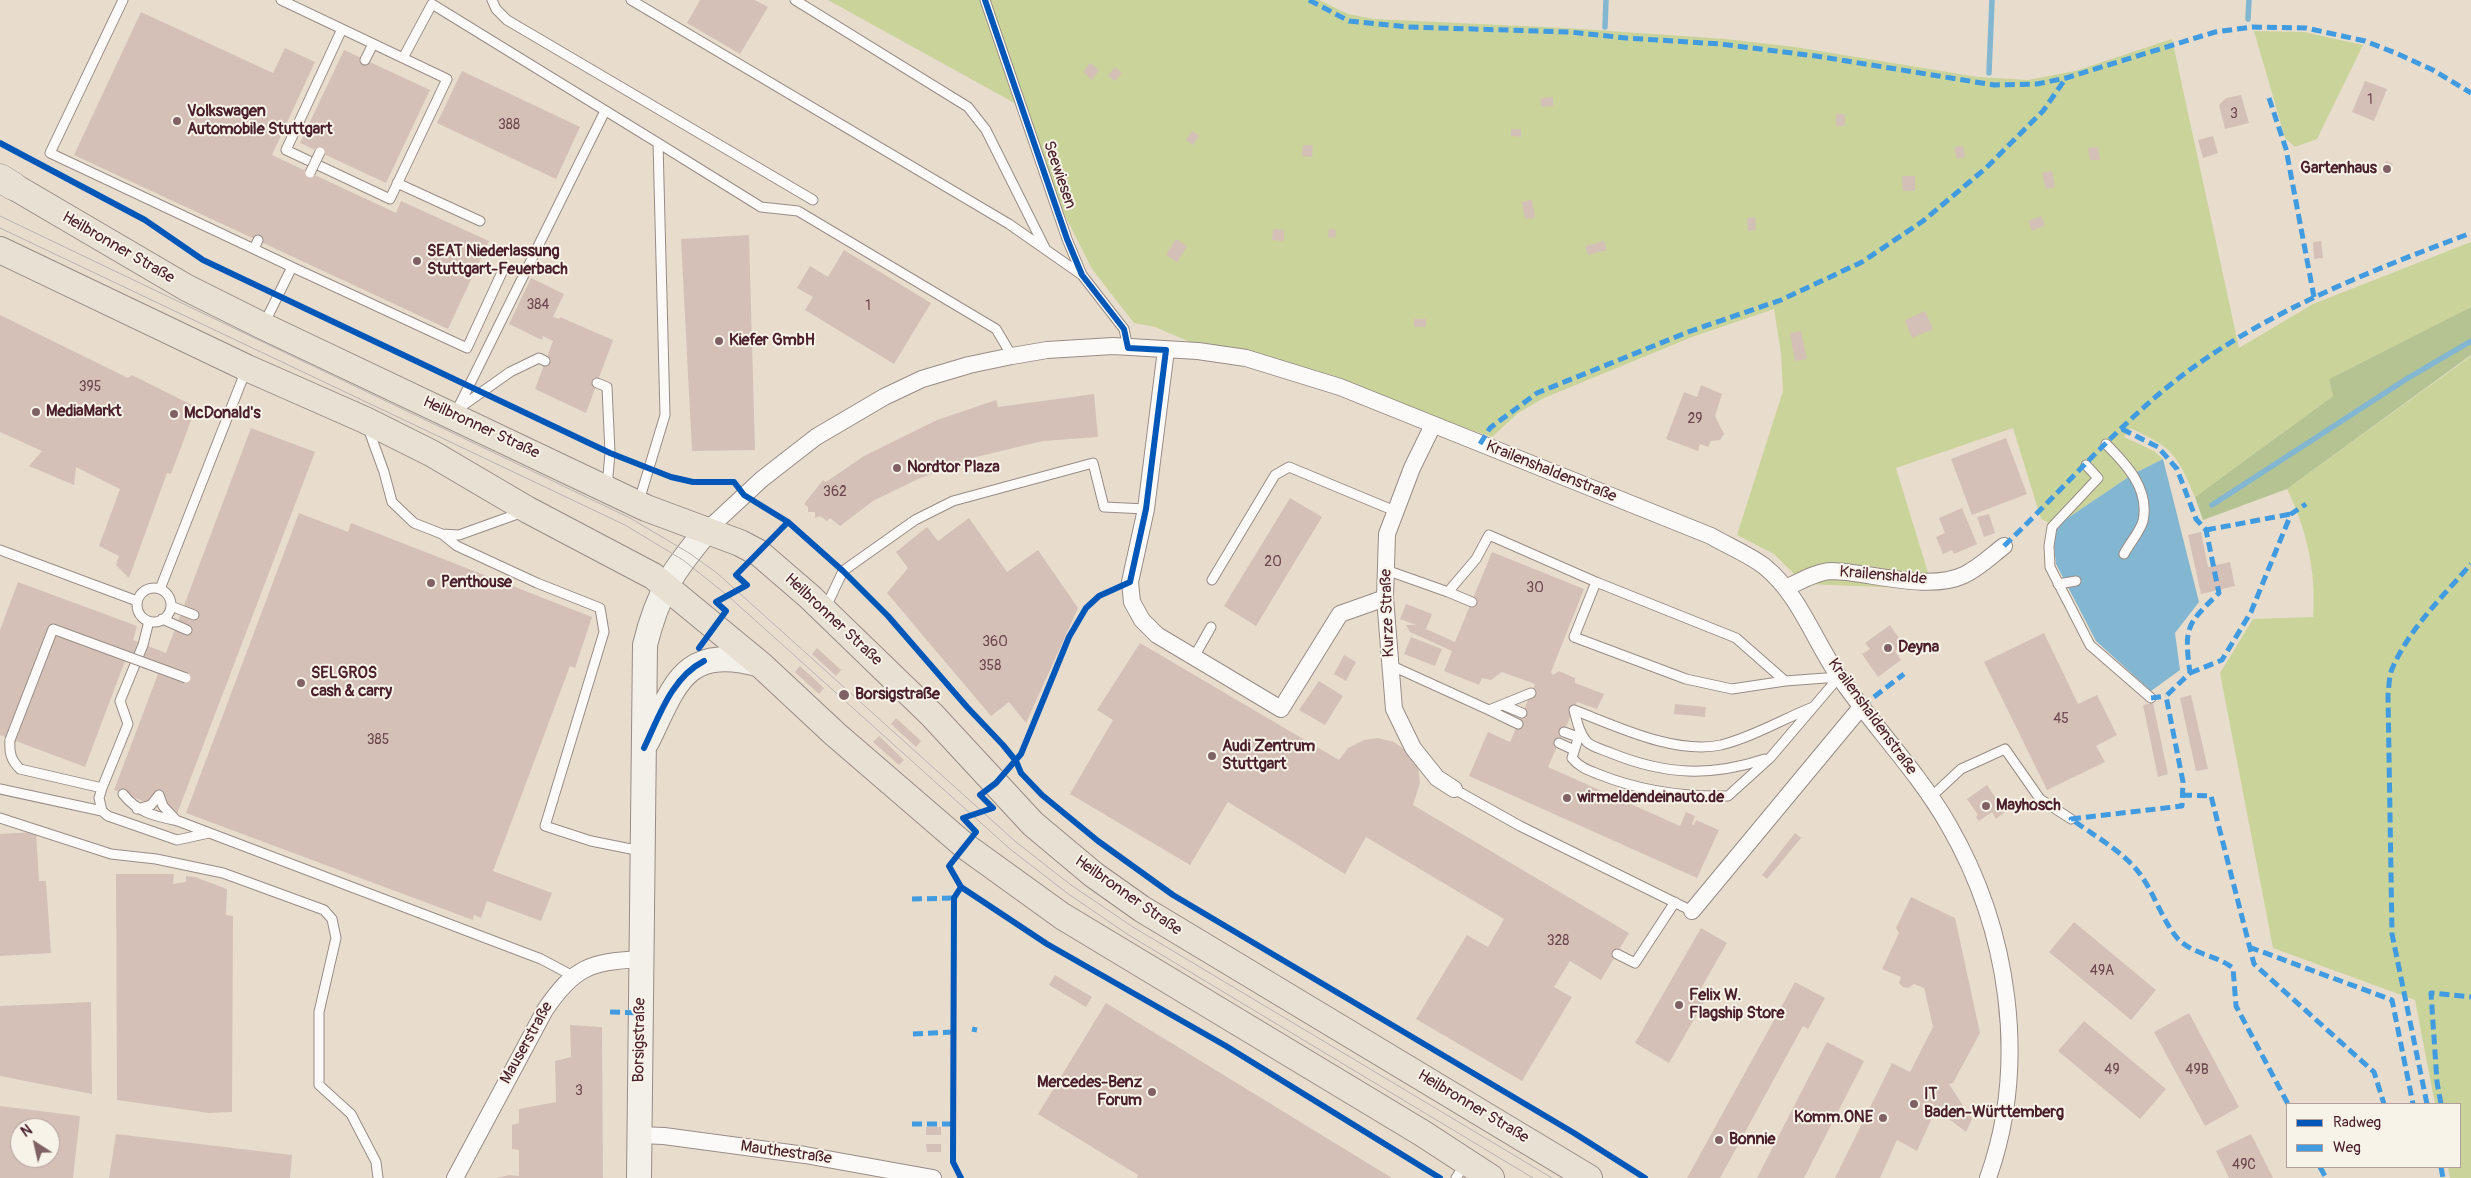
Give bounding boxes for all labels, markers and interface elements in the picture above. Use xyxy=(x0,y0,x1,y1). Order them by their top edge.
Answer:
house number: 1 xyxy=(2367,92,2373,108)
place label: Volkswagen Automobile Stuttgart xyxy=(187,102,332,140)
house number: 3 xyxy=(2230,106,2238,122)
marker: Volkswagen Automobile Stuttgart xyxy=(171,115,183,127)
house number: 388 xyxy=(498,117,520,133)
street label: Seewiesen xyxy=(1038,139,1080,211)
place label: Gartenhaus xyxy=(2300,159,2377,179)
marker: Gartenhaus xyxy=(2381,163,2393,175)
street label: Heilbronner Straße xyxy=(58,208,178,288)
place label: SEAT Niederlassung Stuttgart-Feuerbach xyxy=(427,242,568,280)
marker: SEAT Niederlassung Stuttgart-Feuerbach xyxy=(411,255,423,267)
house number: 384 xyxy=(527,297,549,313)
house number: 1 xyxy=(865,298,871,314)
place label: Kiefer GmbH xyxy=(729,331,815,351)
marker: Kiefer GmbH xyxy=(713,335,725,347)
house number: 395 xyxy=(79,379,101,395)
street label: Heilbronner Straße xyxy=(420,393,542,463)
place label: MediaMarkt xyxy=(46,402,121,422)
place label: McDonald's xyxy=(184,404,261,424)
marker: MediaMarkt xyxy=(30,406,42,418)
marker: McDonald's xyxy=(168,408,180,420)
house number: 29 xyxy=(1687,411,1703,427)
street label: Krailenshaldenstraße xyxy=(1483,437,1619,507)
place label: Nordtor Plaza xyxy=(907,458,1000,478)
marker: Nordtor Plaza xyxy=(891,462,903,474)
house number: 362 xyxy=(823,484,847,500)
house number: 20 xyxy=(1264,554,1282,570)
street label: Krailenshalde xyxy=(1839,563,1927,589)
street label: Kurze Straße xyxy=(1377,568,1399,658)
street label: Heilbronner Straße xyxy=(780,570,886,670)
place label: Penthouse xyxy=(441,573,512,593)
marker: Penthouse xyxy=(425,577,437,589)
house number: 30 xyxy=(1526,580,1544,596)
house number: 360 xyxy=(982,634,1008,650)
place label: Deyna xyxy=(1898,638,1939,658)
marker: Deyna xyxy=(1882,642,1894,654)
street label: Krailenshaldenstraße xyxy=(1823,655,1921,779)
house number: 358 xyxy=(979,658,1001,674)
place label: SELGROS cash & carry xyxy=(311,664,392,702)
marker: SELGROS cash & carry xyxy=(295,677,307,689)
place label: Borsigstraße xyxy=(855,685,940,705)
marker: Borsigstraße xyxy=(837,688,851,702)
house number: 45 xyxy=(2053,711,2069,727)
house number: 385 xyxy=(367,732,389,748)
place label: Audi Zentrum Stuttgart xyxy=(1222,737,1315,775)
marker: Audi Zentrum Stuttgart xyxy=(1206,750,1218,762)
place label: wirmeldendeinauto.de xyxy=(1577,788,1724,808)
marker: wirmeldendeinauto.de xyxy=(1561,792,1573,804)
place label: Mayhosch xyxy=(1996,796,2061,816)
marker: Mayhosch xyxy=(1980,800,1992,812)
street label: Heilbronner Straße xyxy=(1071,852,1185,940)
house number: 328 xyxy=(1547,933,1569,949)
house number: 49A xyxy=(2090,963,2114,979)
place label: Felix W. Flagship Store xyxy=(1689,986,1784,1024)
street label: Borsigstraße xyxy=(630,997,650,1083)
street label: Mauserstraße xyxy=(497,999,557,1087)
marker: Felix W. Flagship Store xyxy=(1673,999,1685,1011)
house number: 49 xyxy=(2104,1062,2120,1078)
house number: 49B xyxy=(2185,1062,2209,1078)
street label: Heilbronner Straße xyxy=(1414,1066,1532,1148)
place label: Mercedes-Benz Forum xyxy=(1037,1073,1142,1111)
house number: 3 xyxy=(575,1083,583,1099)
place label: IT Baden-Württemberg xyxy=(1924,1085,2064,1123)
marker: Mercedes-Benz Forum xyxy=(1146,1086,1158,1098)
marker: IT Baden-Württemberg xyxy=(1908,1098,1920,1110)
legend xyxy=(2286,1103,2461,1168)
place label: Komm.ONE xyxy=(1794,1108,1873,1128)
marker: Komm.ONE xyxy=(1877,1112,1889,1124)
text: Radweg xyxy=(2333,1113,2381,1132)
north arrow xyxy=(10,1118,60,1168)
text: N xyxy=(18,1121,35,1141)
place label: Bonnie xyxy=(1729,1130,1775,1150)
marker: Bonnie xyxy=(1713,1134,1725,1146)
street label: Mauthestraße xyxy=(739,1137,833,1169)
text: Weg xyxy=(2333,1138,2361,1157)
house number: 49C xyxy=(2232,1157,2256,1173)

